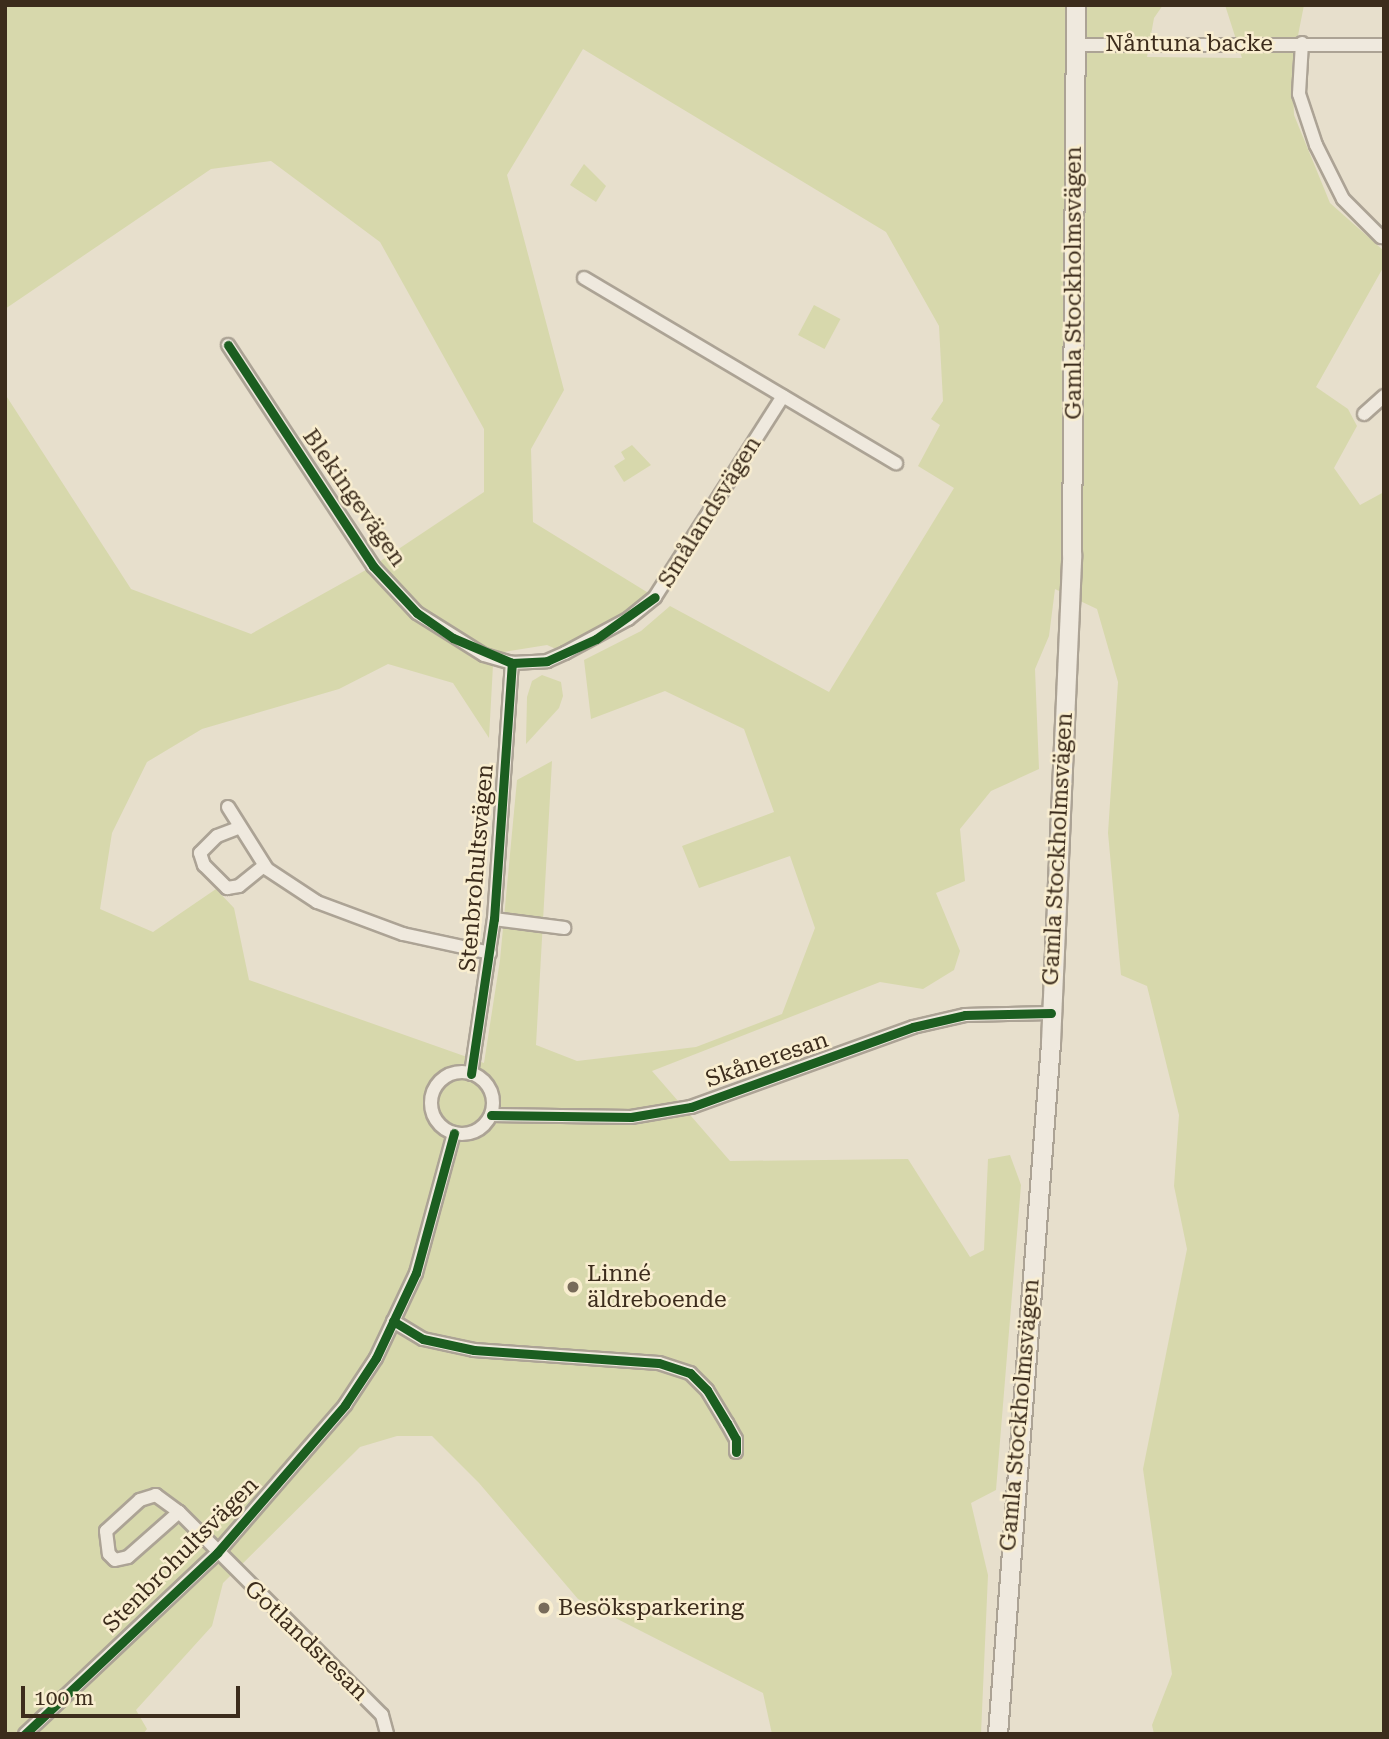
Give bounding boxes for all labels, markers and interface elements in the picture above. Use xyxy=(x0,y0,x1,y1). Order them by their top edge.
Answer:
street label: Nåntuna backe xyxy=(1105,30,1273,58)
street label: Gamla Stockholmsvägen xyxy=(1060,146,1088,420)
street label: Blekingevägen xyxy=(296,424,412,572)
street label: Smålandsvägen xyxy=(652,431,768,593)
street label: Gamla Stockholmsvägen xyxy=(1037,712,1079,986)
street label: Stenbrohultsvägen xyxy=(454,763,500,973)
street label: Skåneresan xyxy=(702,1026,832,1094)
place label: Linné äldreboende xyxy=(587,1260,727,1314)
street label: Gamla Stockholmsvägen xyxy=(994,1278,1046,1552)
marker: Linné äldreboende xyxy=(565,1279,581,1295)
street label: Stenbrohultsvägen xyxy=(98,1472,264,1638)
street label: Gotlandsresan xyxy=(238,1575,374,1707)
place label: Besöksparkering xyxy=(558,1594,744,1622)
marker: Besöksparkering xyxy=(536,1600,552,1616)
scale bar xyxy=(24,1672,243,1716)
text: 100 m xyxy=(34,1686,94,1710)

